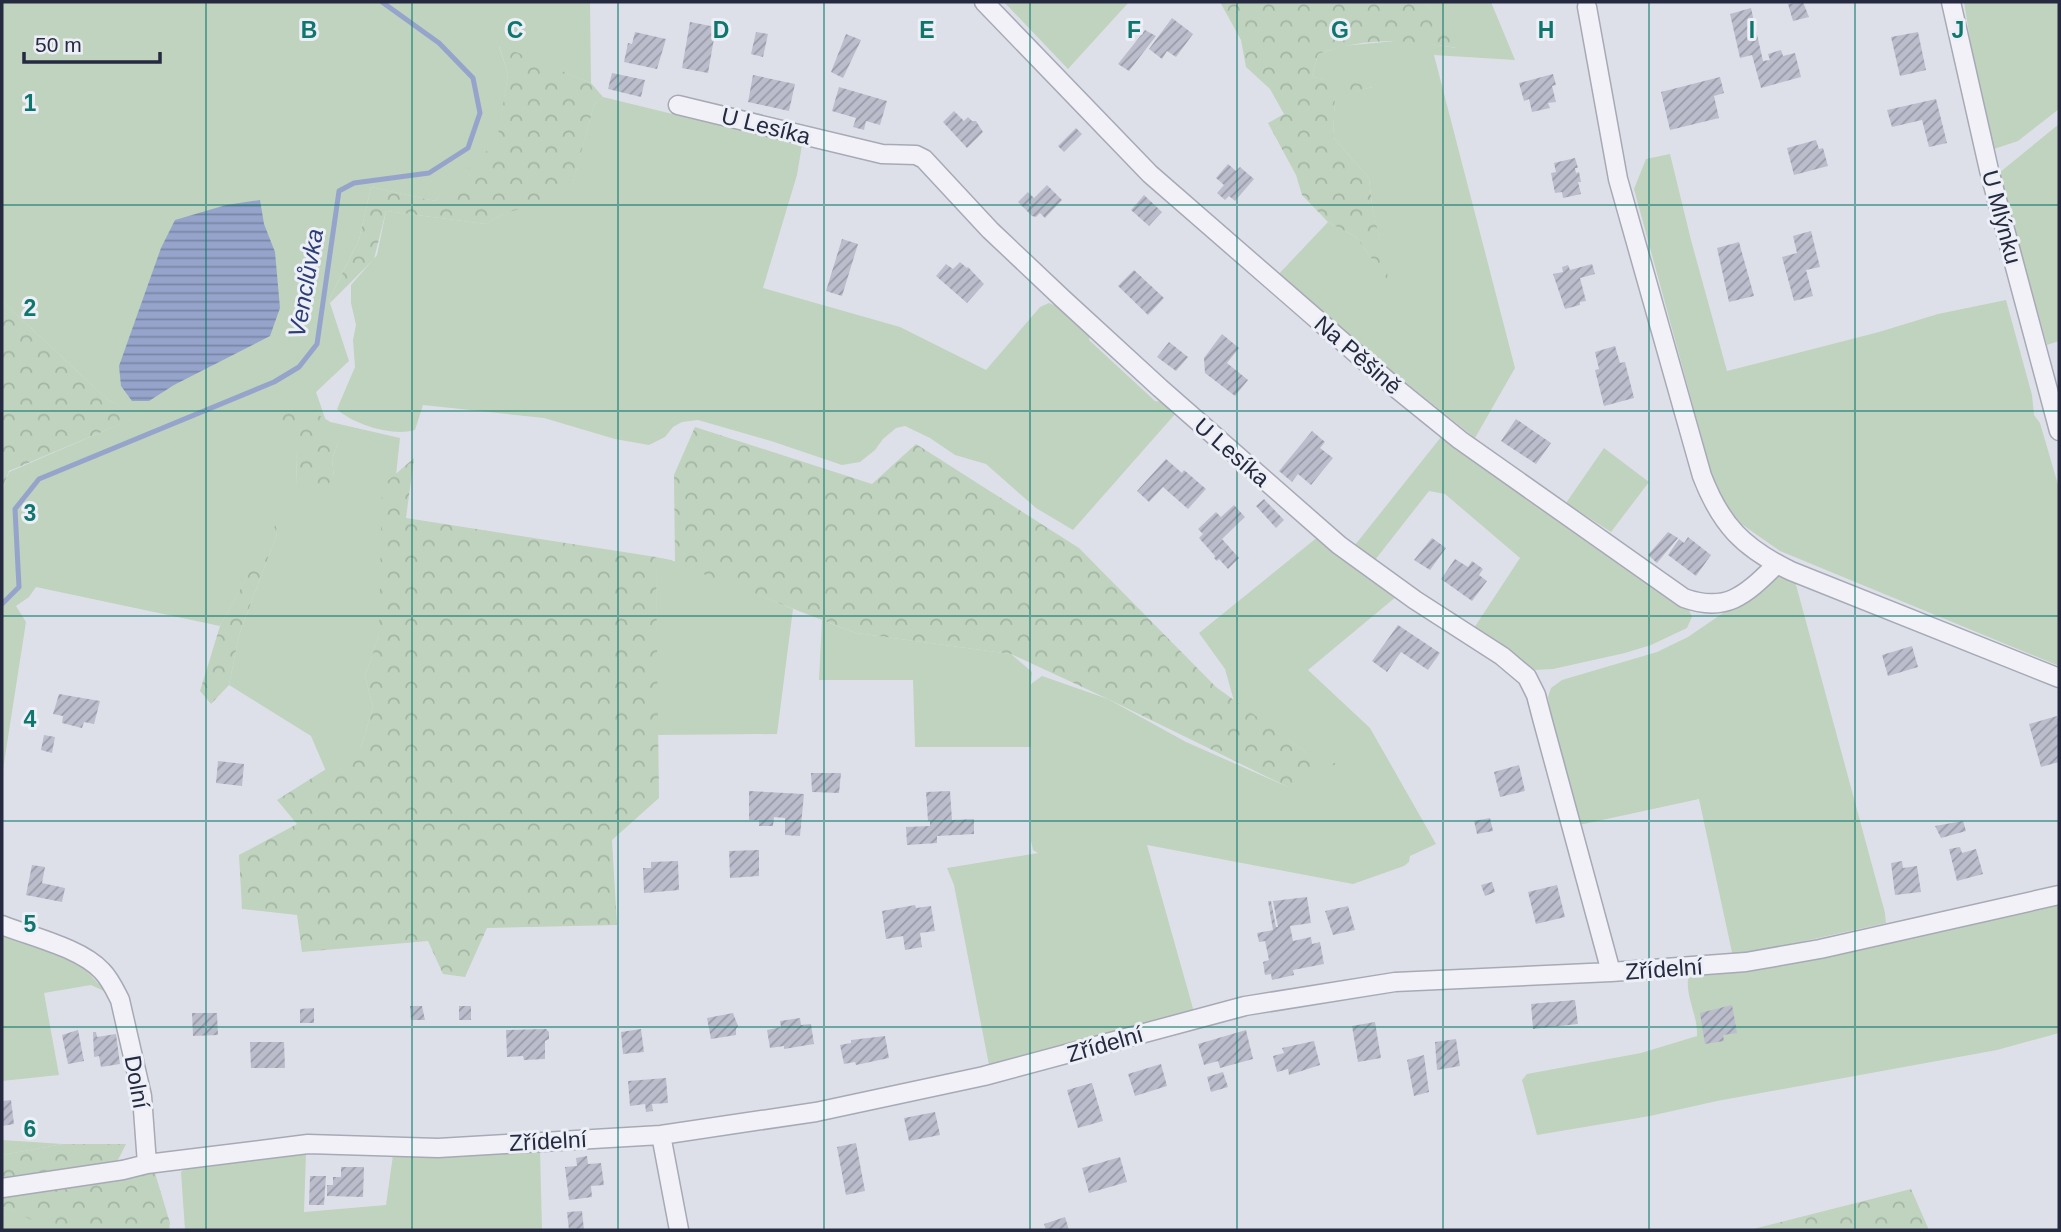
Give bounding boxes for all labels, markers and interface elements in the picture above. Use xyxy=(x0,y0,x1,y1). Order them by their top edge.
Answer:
text: B xyxy=(301,17,317,43)
text: C xyxy=(507,17,523,43)
text: D xyxy=(713,17,729,43)
text: E xyxy=(919,17,935,43)
text: F xyxy=(1127,17,1141,43)
text: G xyxy=(1331,17,1349,43)
text: H xyxy=(1538,17,1554,43)
text: I xyxy=(1749,17,1755,43)
text: J xyxy=(1952,17,1964,43)
scale bar xyxy=(24,21,161,65)
text: 50 m xyxy=(35,33,82,56)
text: 1 xyxy=(24,90,37,116)
street label: U Lesíka xyxy=(719,102,813,150)
street label: U Mlýnku xyxy=(1977,167,2027,267)
water label: Venclůvka xyxy=(283,226,328,339)
text: 2 xyxy=(24,295,36,321)
street label: Na Pěšině xyxy=(1309,310,1407,400)
street label: U Lesíka xyxy=(1189,412,1275,492)
text: 3 xyxy=(24,500,36,526)
text: 4 xyxy=(24,706,37,732)
text: 5 xyxy=(24,911,37,937)
street label: Zřídelní xyxy=(1624,953,1704,985)
street label: Zřídelní xyxy=(1064,1021,1147,1067)
street label: Dolní xyxy=(120,1053,155,1111)
text: 6 xyxy=(24,1116,36,1142)
street label: Zřídelní xyxy=(508,1126,588,1156)

